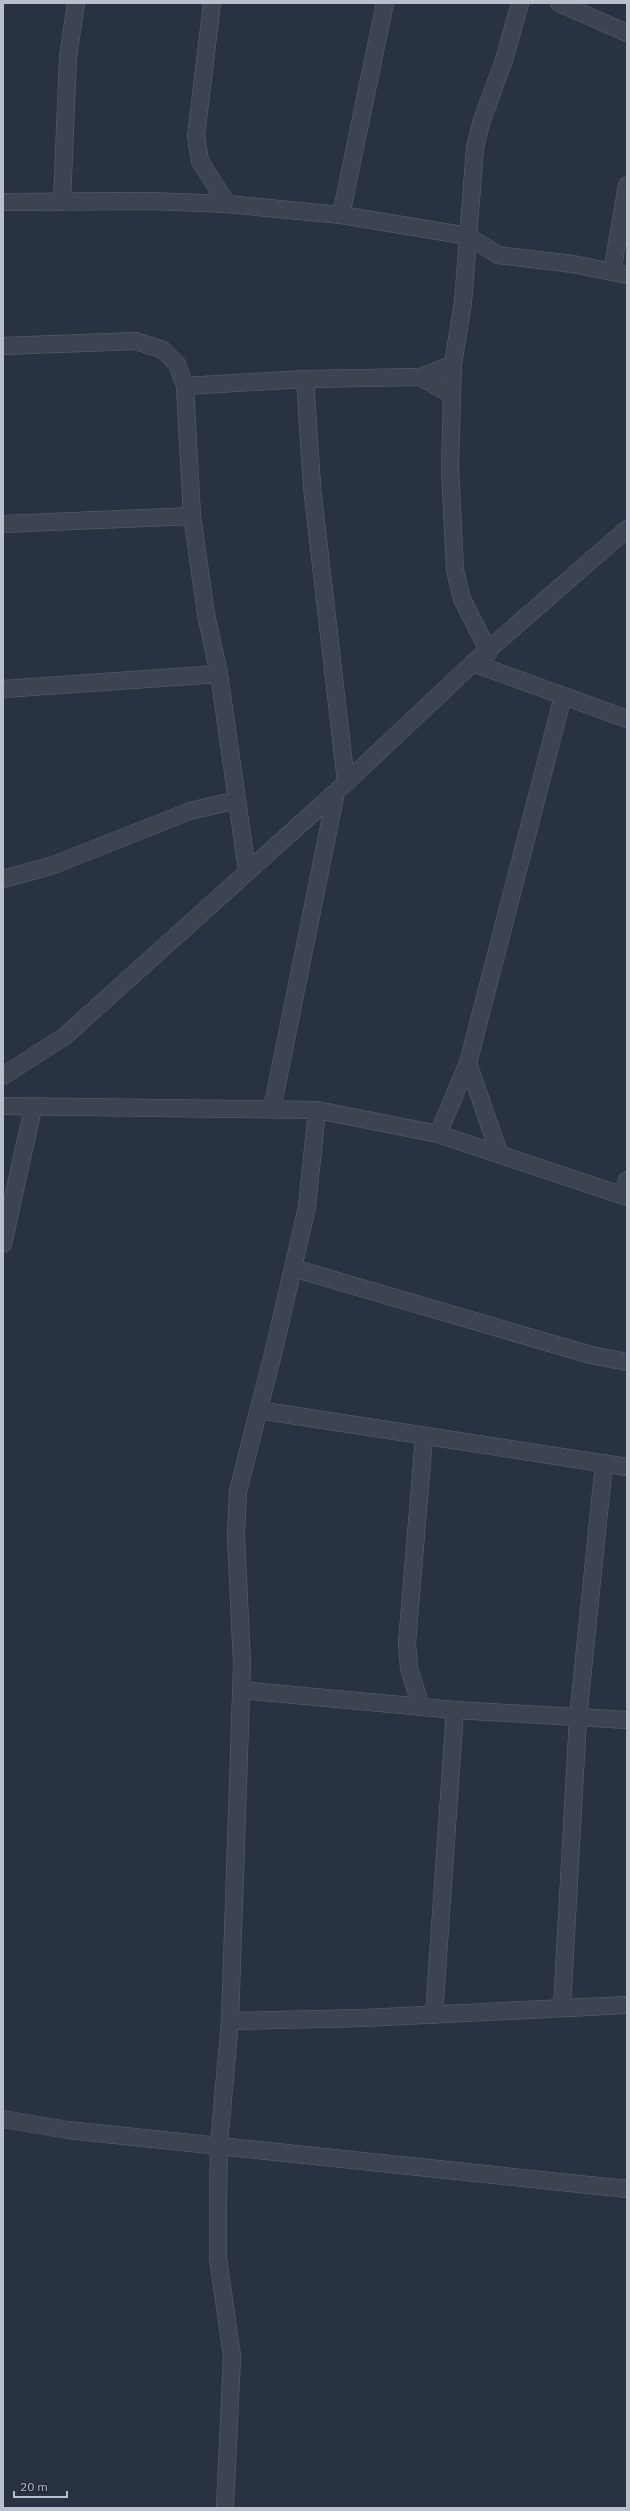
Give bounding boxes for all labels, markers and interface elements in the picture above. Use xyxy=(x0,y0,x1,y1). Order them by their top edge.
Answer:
scale bar xyxy=(14,2473,67,2499)
text: 20 m xyxy=(20,2479,48,2494)

